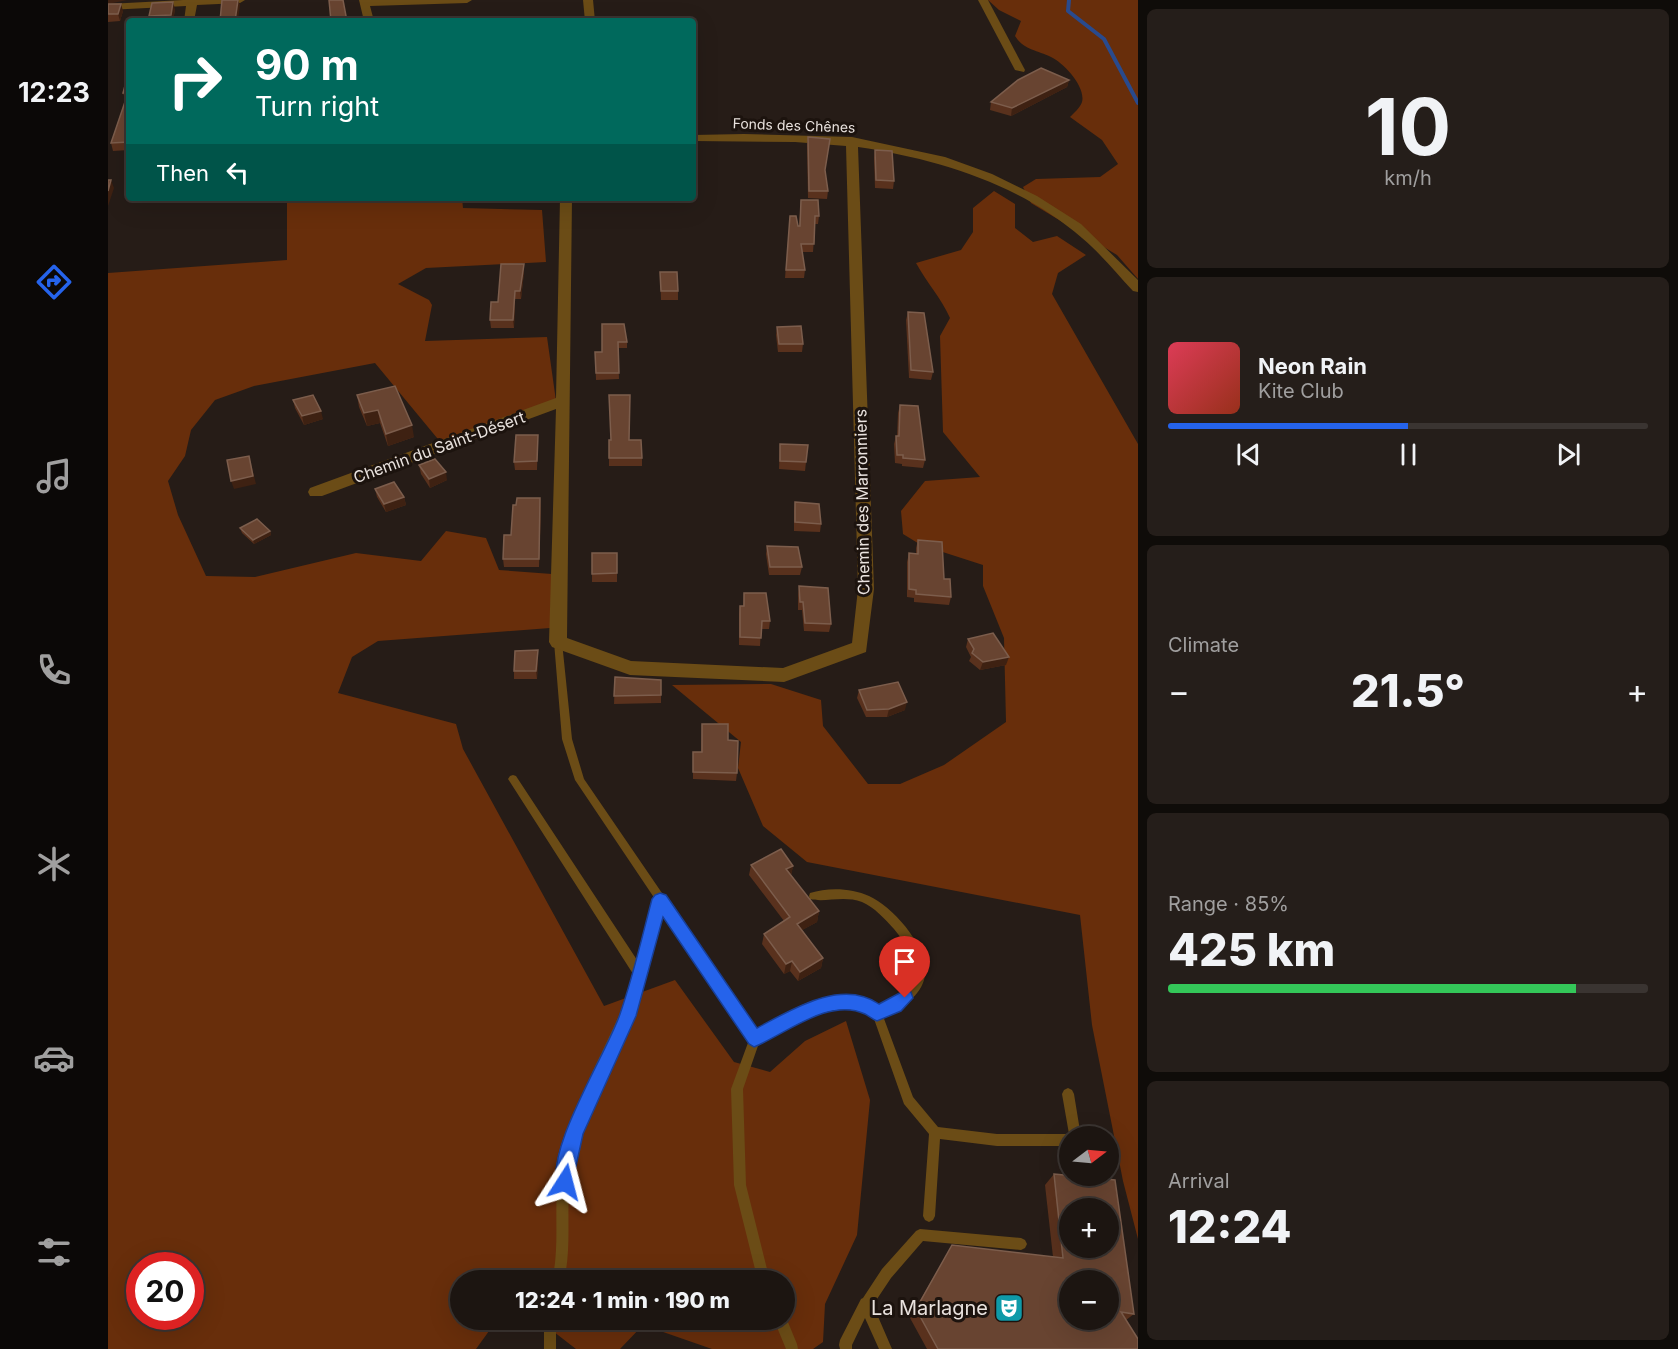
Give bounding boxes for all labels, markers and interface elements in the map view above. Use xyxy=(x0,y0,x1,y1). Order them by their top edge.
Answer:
text: 90 m xyxy=(255,39,359,90)
icon: right xyxy=(156,42,234,120)
text: 12:23 xyxy=(18,76,90,109)
text: 10 xyxy=(1365,79,1451,174)
text: Turn right xyxy=(255,90,379,123)
street label: Fonds des Chênes xyxy=(732,114,856,136)
icon: left xyxy=(221,156,254,189)
text: Then xyxy=(156,160,209,186)
text: km/h xyxy=(1384,166,1432,190)
icon: directions xyxy=(33,261,75,303)
text: Neon Rain xyxy=(1258,353,1367,379)
text: Kite Club xyxy=(1258,379,1344,403)
street label: Chemin du Saint-Désert xyxy=(350,407,528,487)
street label: Chemin des Marronniers xyxy=(850,409,874,595)
icon: previous xyxy=(1232,438,1265,471)
icon: pause xyxy=(1392,438,1425,471)
icon: next xyxy=(1552,438,1585,471)
icon: music xyxy=(33,455,75,497)
text: Climate xyxy=(1168,633,1239,657)
icon: phone xyxy=(33,649,75,691)
text: 21.5° xyxy=(1351,663,1465,718)
text: − xyxy=(1168,671,1190,711)
text: + xyxy=(1626,671,1648,711)
icon: climate xyxy=(33,843,75,885)
text: Range · 85% xyxy=(1168,892,1289,916)
text: 425 km xyxy=(1168,922,1335,977)
pin xyxy=(879,936,930,998)
icon: arrive xyxy=(888,945,921,978)
icon: car xyxy=(33,1037,75,1079)
north arrow xyxy=(1059,1126,1119,1186)
map controls xyxy=(1059,1126,1119,1330)
position arrow xyxy=(533,1150,597,1214)
text: Arrival xyxy=(1168,1169,1230,1193)
button: + xyxy=(1059,1198,1119,1258)
text: 12:24 xyxy=(1168,1199,1291,1254)
icon: filters xyxy=(33,1231,75,1273)
speed limit sign: 20 xyxy=(126,1252,204,1330)
button: − xyxy=(1059,1270,1119,1330)
text: 12:24 · 1 min · 190 m xyxy=(515,1287,730,1313)
theatre icon: La Marlagne xyxy=(993,1292,1025,1324)
place label: La Marlagne xyxy=(871,1296,988,1320)

